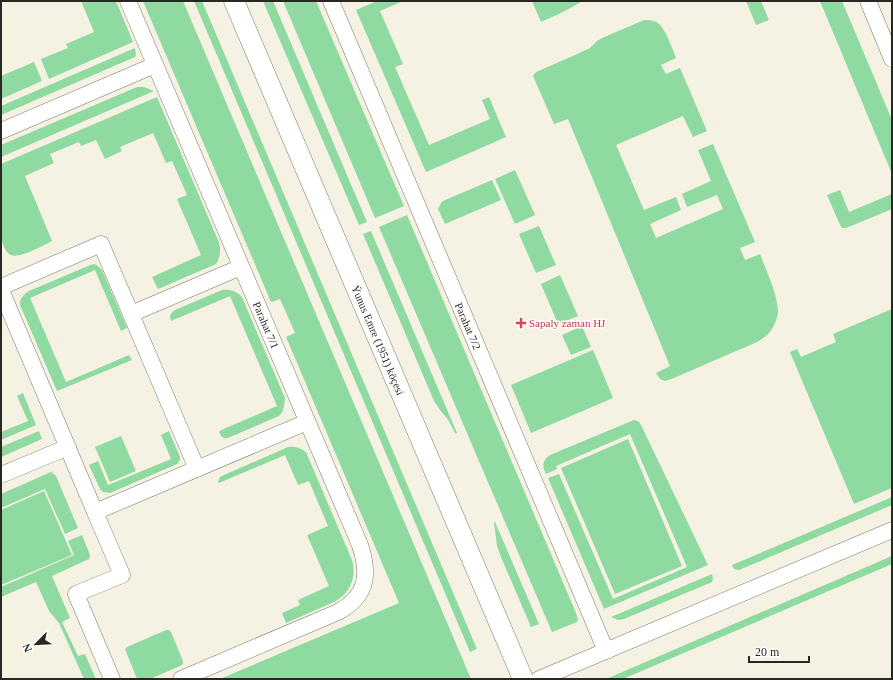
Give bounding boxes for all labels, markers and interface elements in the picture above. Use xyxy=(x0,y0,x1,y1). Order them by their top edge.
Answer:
street label: Ýunus Emre (1951) köçesi xyxy=(348,283,407,397)
street label: Parahat 7/1 xyxy=(251,300,281,350)
street label: Parahat 7/2 xyxy=(453,301,483,351)
place label: Sapaly zaman HJ xyxy=(529,317,606,329)
marker: Sapaly zaman HJ xyxy=(516,318,526,328)
north arrow xyxy=(16,624,56,664)
scale bar xyxy=(749,638,809,664)
text: N xyxy=(20,642,34,654)
text: 20 m xyxy=(755,645,780,659)

